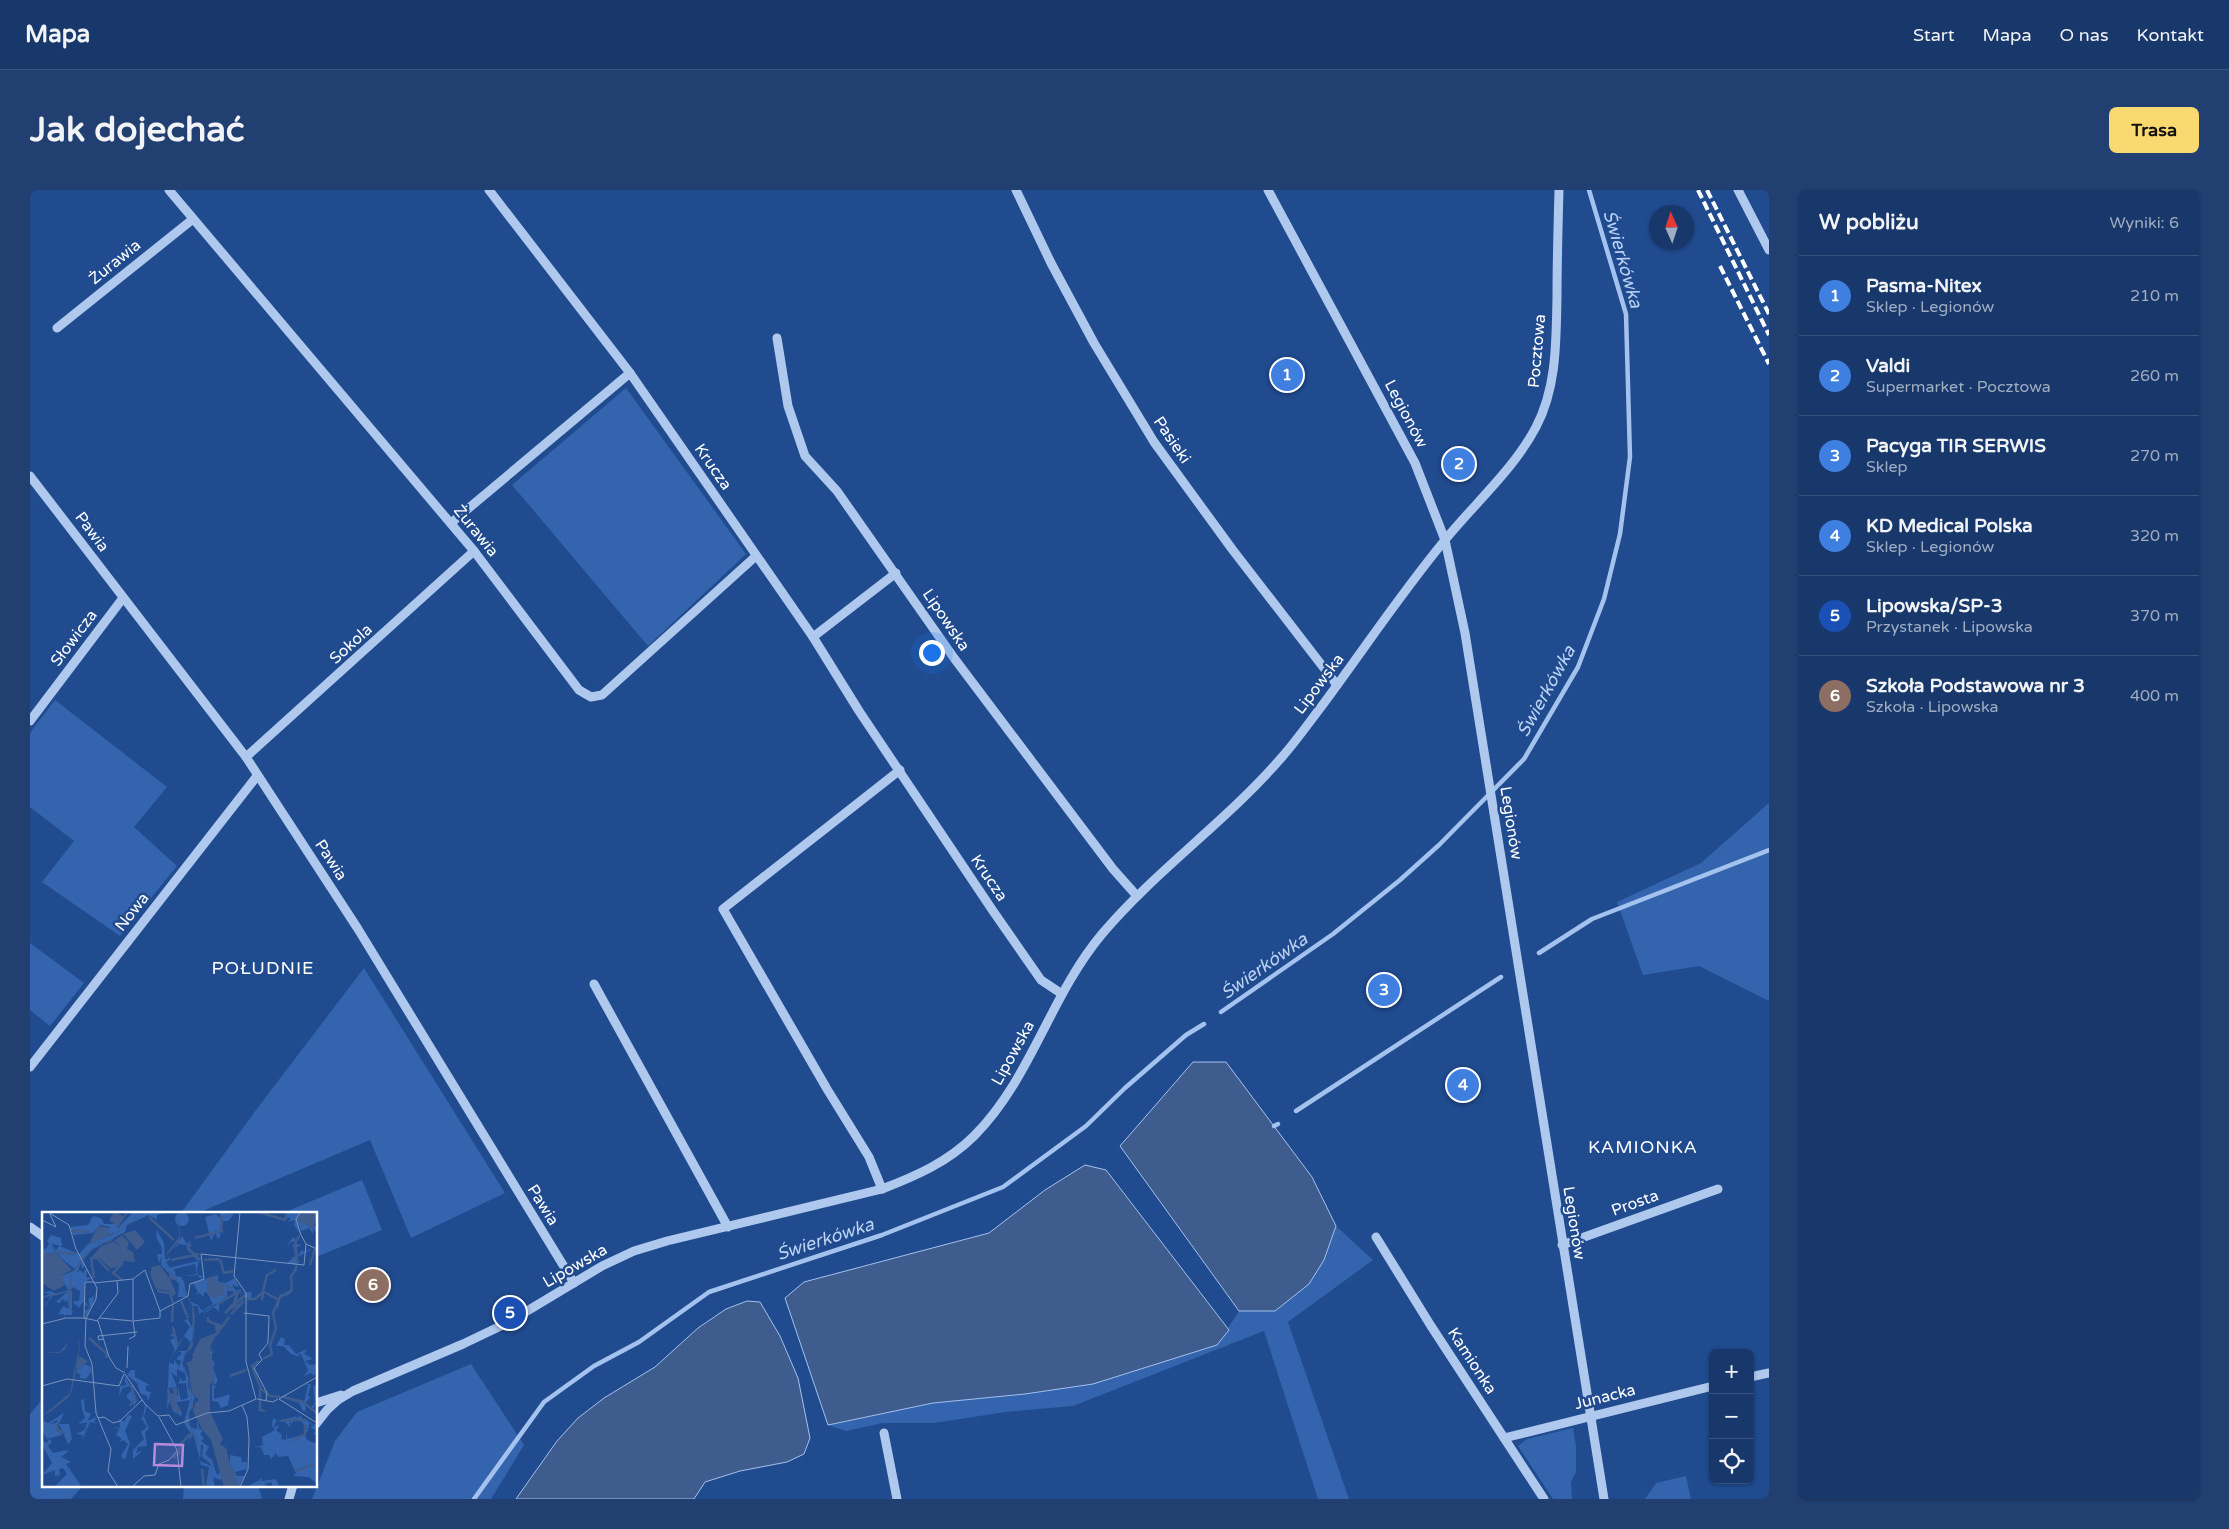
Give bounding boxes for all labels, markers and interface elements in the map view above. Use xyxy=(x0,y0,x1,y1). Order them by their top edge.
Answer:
text: Mapa xyxy=(25,20,90,49)
text: Start xyxy=(1913,24,1955,46)
text: Mapa xyxy=(1983,24,2032,46)
text: O nas xyxy=(2060,24,2109,46)
text: Kontakt xyxy=(2137,24,2204,46)
button: Trasa xyxy=(2109,107,2199,153)
text: Jak dojechać xyxy=(30,109,245,151)
north arrow xyxy=(1649,205,1694,250)
water label: Świerkówka xyxy=(1599,208,1648,311)
text: W pobliżu xyxy=(1819,210,1919,235)
text: Wyniki: 6 xyxy=(2110,213,2179,233)
street label: Żurawia xyxy=(85,235,145,289)
text: Pasma-Nitex xyxy=(1866,275,1982,297)
text: 1 xyxy=(1830,286,1840,306)
text: 210 m xyxy=(2130,286,2179,306)
text: Sklep · Legionów xyxy=(1866,297,1994,317)
street label: Pocztowa xyxy=(1524,313,1550,389)
text: Valdi xyxy=(1866,355,1910,377)
pin: 1 xyxy=(1271,356,1303,394)
text: 2 xyxy=(1830,366,1840,386)
text: 260 m xyxy=(2130,366,2179,386)
street label: Legionów xyxy=(1380,377,1432,452)
text: Supermarket · Pocztowa xyxy=(1866,377,2051,397)
street label: Pasieki xyxy=(1149,413,1195,467)
text: Pacyga TIR SERWIS xyxy=(1866,435,2046,457)
street label: Krucza xyxy=(690,440,736,494)
pin: 2 xyxy=(1443,445,1475,483)
text: 3 xyxy=(1830,446,1840,466)
text: 270 m xyxy=(2130,446,2179,466)
text: Sklep xyxy=(1866,457,1908,477)
street label: Żurawia xyxy=(449,501,503,561)
street label: Pawia xyxy=(71,508,113,556)
text: KD Medical Polska xyxy=(1866,515,2033,537)
text: 4 xyxy=(1830,526,1840,546)
text: 320 m xyxy=(2130,526,2179,546)
text: Sklep · Legionów xyxy=(1866,537,1994,557)
street label: Lipowska xyxy=(918,585,974,655)
text: Lipowska/SP-3 xyxy=(1866,595,2003,617)
street label: Słowicza xyxy=(46,606,102,670)
text: 5 xyxy=(1830,606,1840,626)
text: 370 m xyxy=(2130,606,2179,626)
text: Przystanek · Lipowska xyxy=(1866,617,2033,637)
street label: Sokola xyxy=(325,620,377,668)
your location xyxy=(919,640,945,666)
water label: Świerkówka xyxy=(1512,641,1580,740)
street label: Lipowska xyxy=(1290,650,1348,718)
text: Szkoła Podstawowa nr 3 xyxy=(1866,675,2085,697)
text: 6 xyxy=(1830,686,1840,706)
text: 400 m xyxy=(2130,686,2179,706)
text: Szkoła · Lipowska xyxy=(1866,697,1999,717)
street label: Legionów xyxy=(1495,785,1527,861)
street label: Pawia xyxy=(310,836,352,884)
street label: Krucza xyxy=(966,851,1012,905)
street label: Nowa xyxy=(111,889,153,935)
water label: Świerkówka xyxy=(1216,928,1312,1004)
district label: POŁUDNIE xyxy=(211,957,315,979)
pin: 3 xyxy=(1368,971,1400,1009)
street label: Lipowska xyxy=(987,1017,1039,1089)
pin: 4 xyxy=(1447,1066,1479,1104)
district label: KAMIONKA xyxy=(1588,1136,1698,1158)
street label: Pawia xyxy=(523,1181,563,1229)
street label: Legionów xyxy=(1558,1185,1590,1261)
street label: Prosta xyxy=(1609,1185,1661,1221)
inset map xyxy=(42,1212,318,1486)
water label: Świerkówka xyxy=(774,1213,877,1265)
street label: Lipowska xyxy=(539,1240,611,1292)
pin: 6 xyxy=(357,1266,389,1304)
pin: 5 xyxy=(494,1294,526,1332)
street label: Kamionka xyxy=(1443,1324,1501,1398)
map controls xyxy=(1709,1349,1754,1484)
button: + xyxy=(1709,1349,1754,1394)
street label: Junacka xyxy=(1572,1380,1638,1414)
button: − xyxy=(1709,1394,1754,1439)
button: locate xyxy=(1709,1439,1754,1484)

